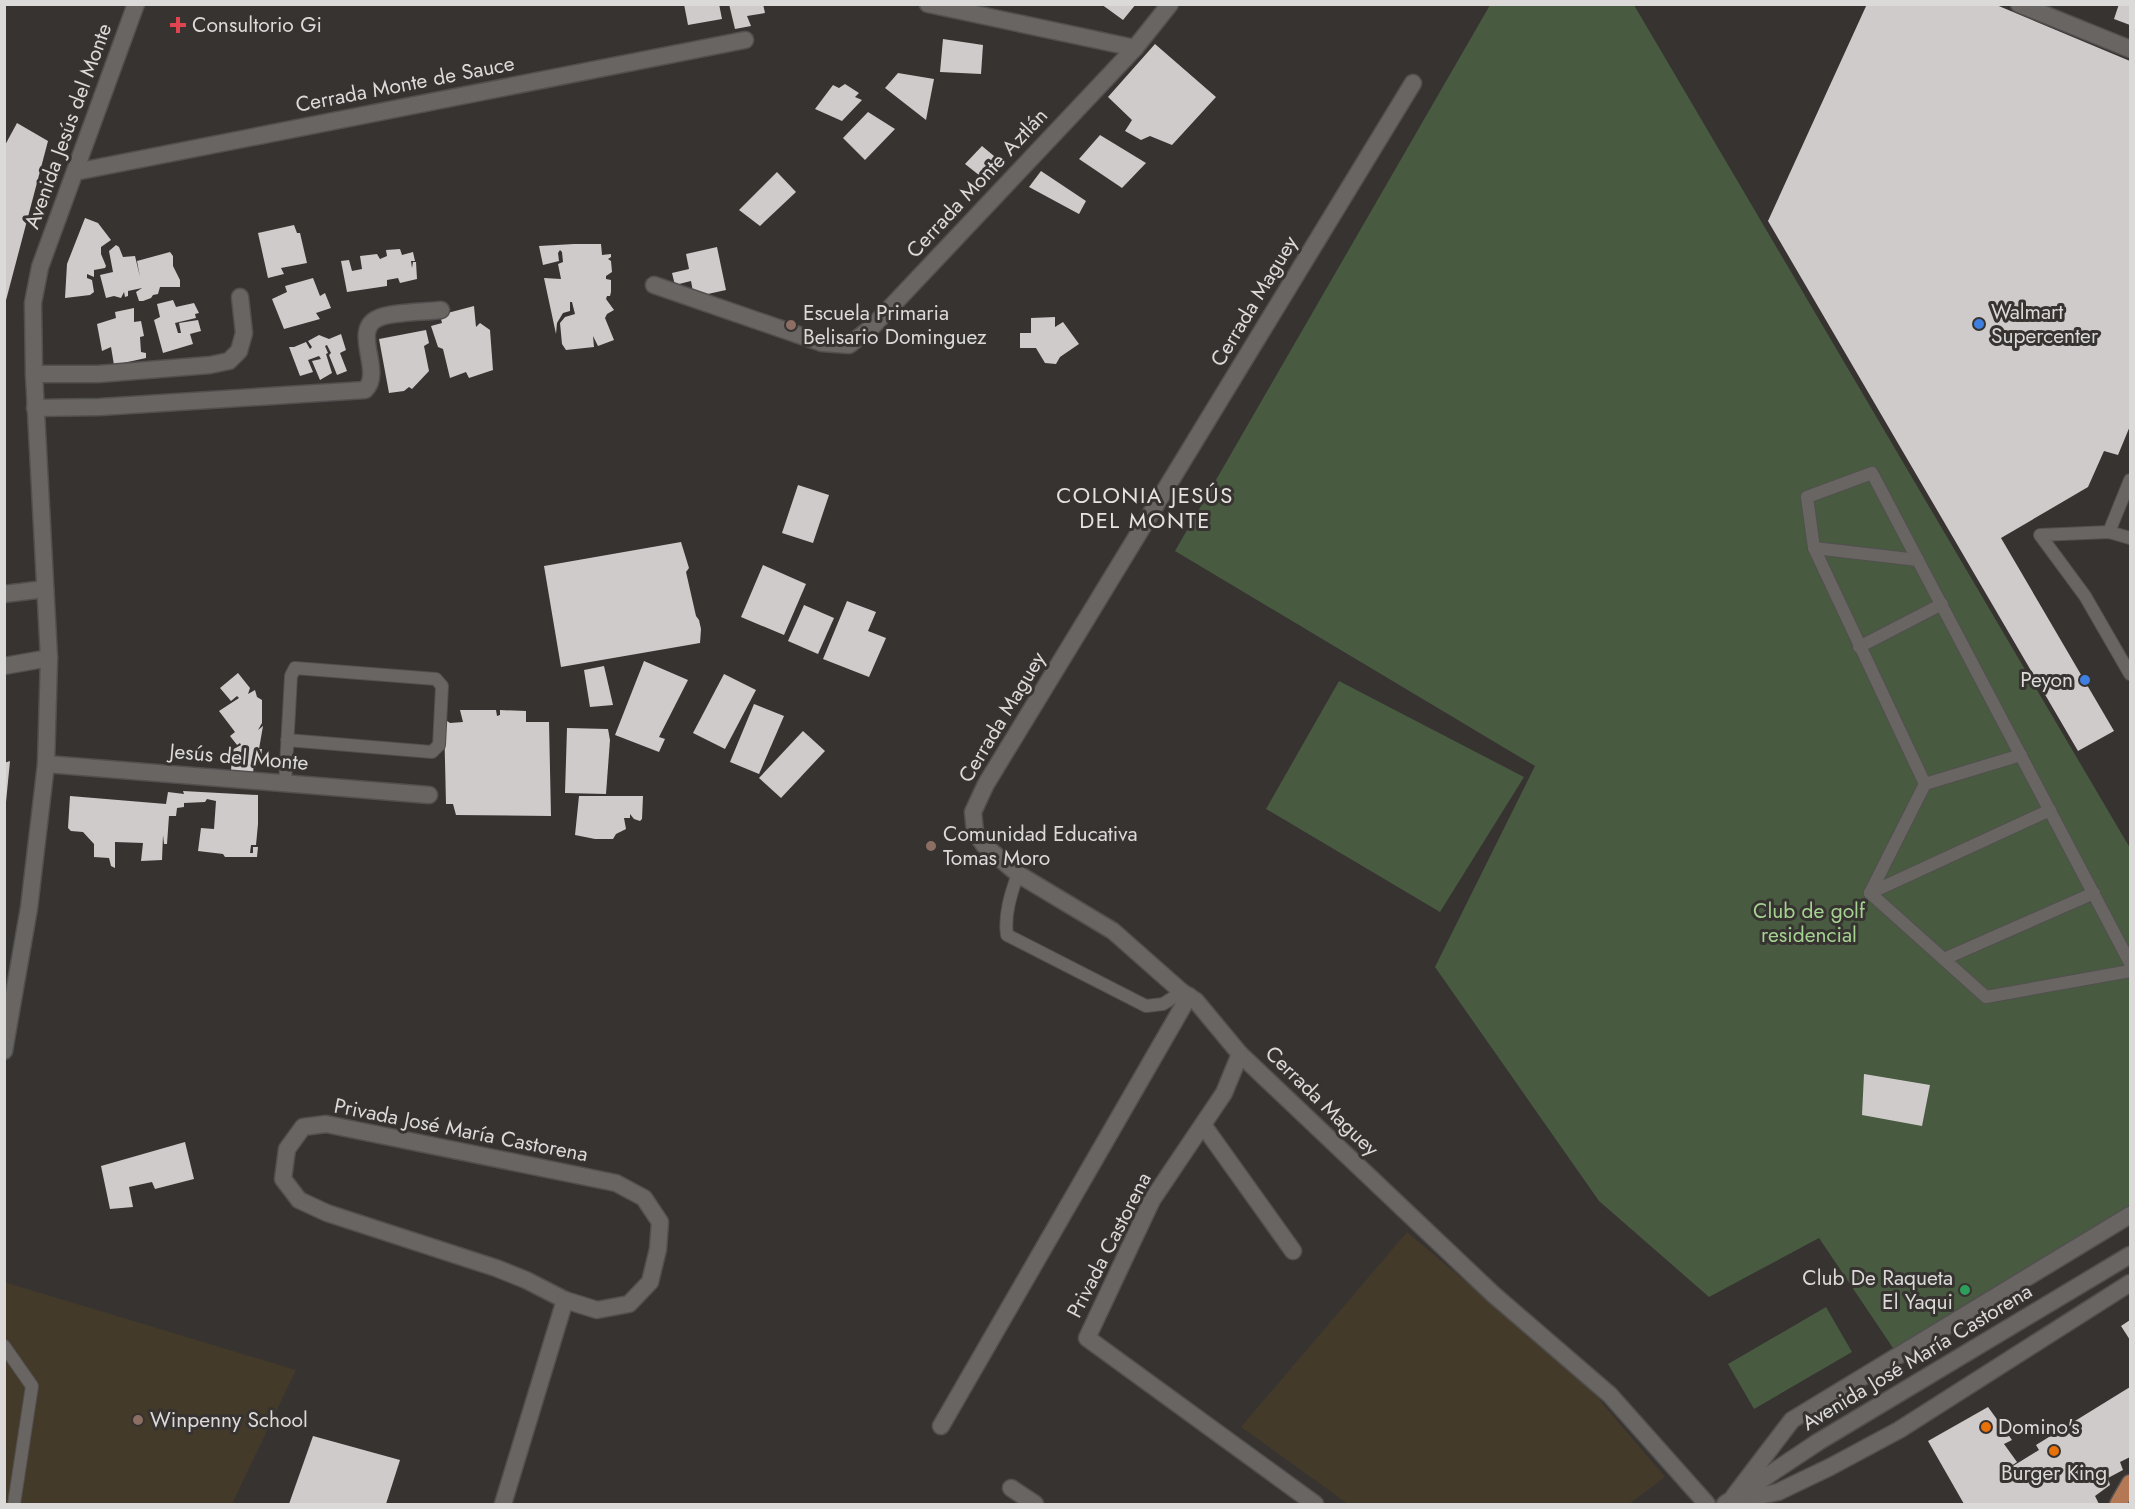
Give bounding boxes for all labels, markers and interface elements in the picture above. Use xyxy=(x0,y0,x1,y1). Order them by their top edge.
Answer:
place label: Consultorio Gi xyxy=(192,10,322,40)
marker: Consultorio Gi xyxy=(169,16,187,34)
street label: Avenida Jesús del Monte xyxy=(17,19,119,233)
street label: Cerrada Monte de Sauce xyxy=(293,48,517,120)
street label: Cerrada Monte Aztlán xyxy=(899,101,1055,265)
street label: Cerrada Maguey xyxy=(1203,229,1305,372)
place label: Walmart Supercenter xyxy=(1991,297,2099,351)
place label: Escuela Primaria Belisario Dominguez xyxy=(803,298,987,352)
marker: Walmart Supercenter xyxy=(1972,317,1986,331)
marker: Escuela Primaria Belisario Dominguez xyxy=(784,318,798,332)
district label: COLONIA JESÚS DEL MONTE xyxy=(1056,479,1234,536)
street label: Cerrada Maguey xyxy=(951,645,1053,788)
place label: Peyon xyxy=(2020,665,2073,695)
marker: Peyon xyxy=(2078,673,2092,687)
street label: Jesús del Monte xyxy=(165,736,310,778)
place label: Comunidad Educativa Tomas Moro xyxy=(943,819,1138,873)
marker: Comunidad Educativa Tomas Moro xyxy=(924,839,938,853)
park label: Club de golf residencial xyxy=(1753,896,1866,950)
street label: Cerrada Maguey xyxy=(1258,1039,1386,1164)
street label: Privada José María Castorena xyxy=(332,1091,590,1169)
street label: Privada Castorena xyxy=(1059,1167,1159,1323)
place label: Club De Raqueta El Yaqui xyxy=(1802,1263,1953,1317)
street label: Avenida José María Castorena xyxy=(1796,1276,2038,1438)
marker: Club De Raqueta El Yaqui xyxy=(1958,1283,1972,1297)
place label: Winpenny School xyxy=(150,1405,308,1435)
place label: Domino's xyxy=(1998,1412,2080,1442)
marker: Winpenny School xyxy=(131,1413,145,1427)
marker: Domino's xyxy=(1979,1420,1993,1434)
marker: Burger King xyxy=(2047,1444,2061,1458)
place label: Burger King xyxy=(2001,1458,2107,1488)

